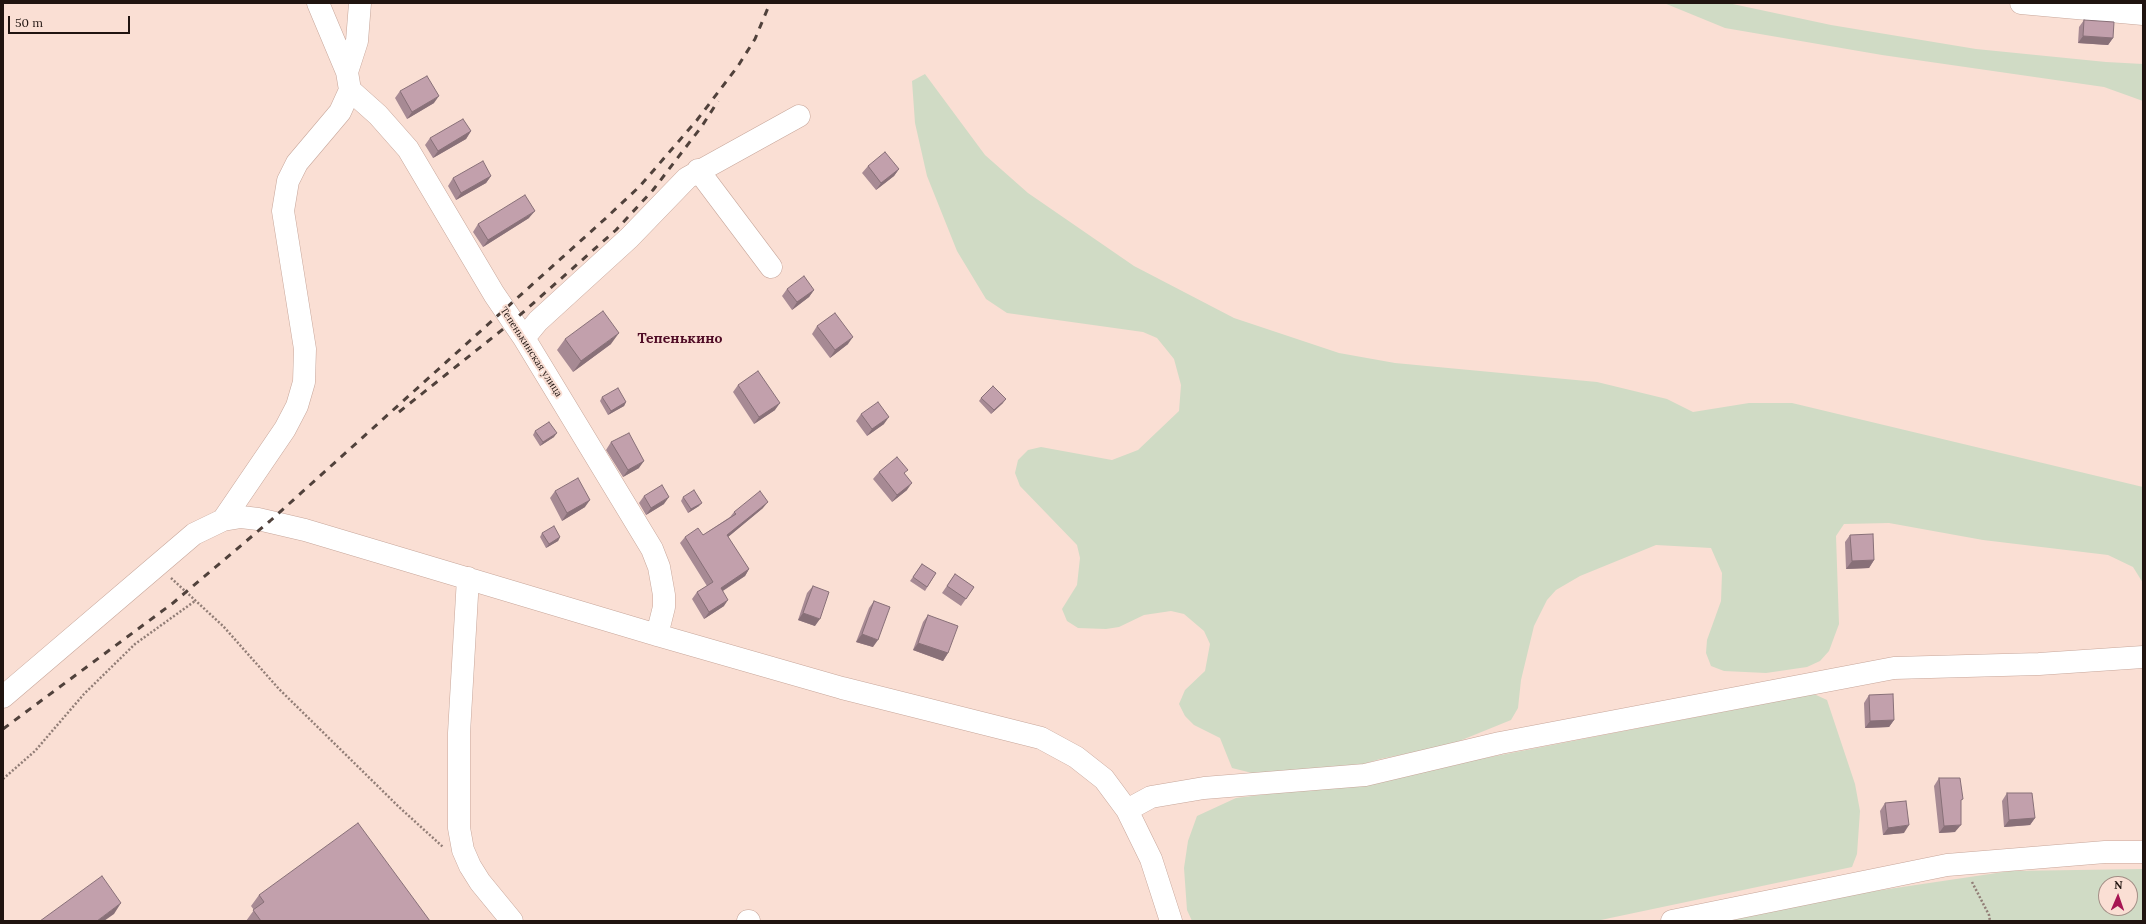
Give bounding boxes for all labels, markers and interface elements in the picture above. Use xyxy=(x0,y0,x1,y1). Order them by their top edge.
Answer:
scale bar xyxy=(10,8,132,34)
text: 50 m xyxy=(15,15,43,30)
street label: Тепенькинская улица xyxy=(497,305,565,399)
district label: Тепенькино xyxy=(638,331,722,347)
north arrow xyxy=(2098,876,2138,916)
text: N xyxy=(2114,878,2123,892)

